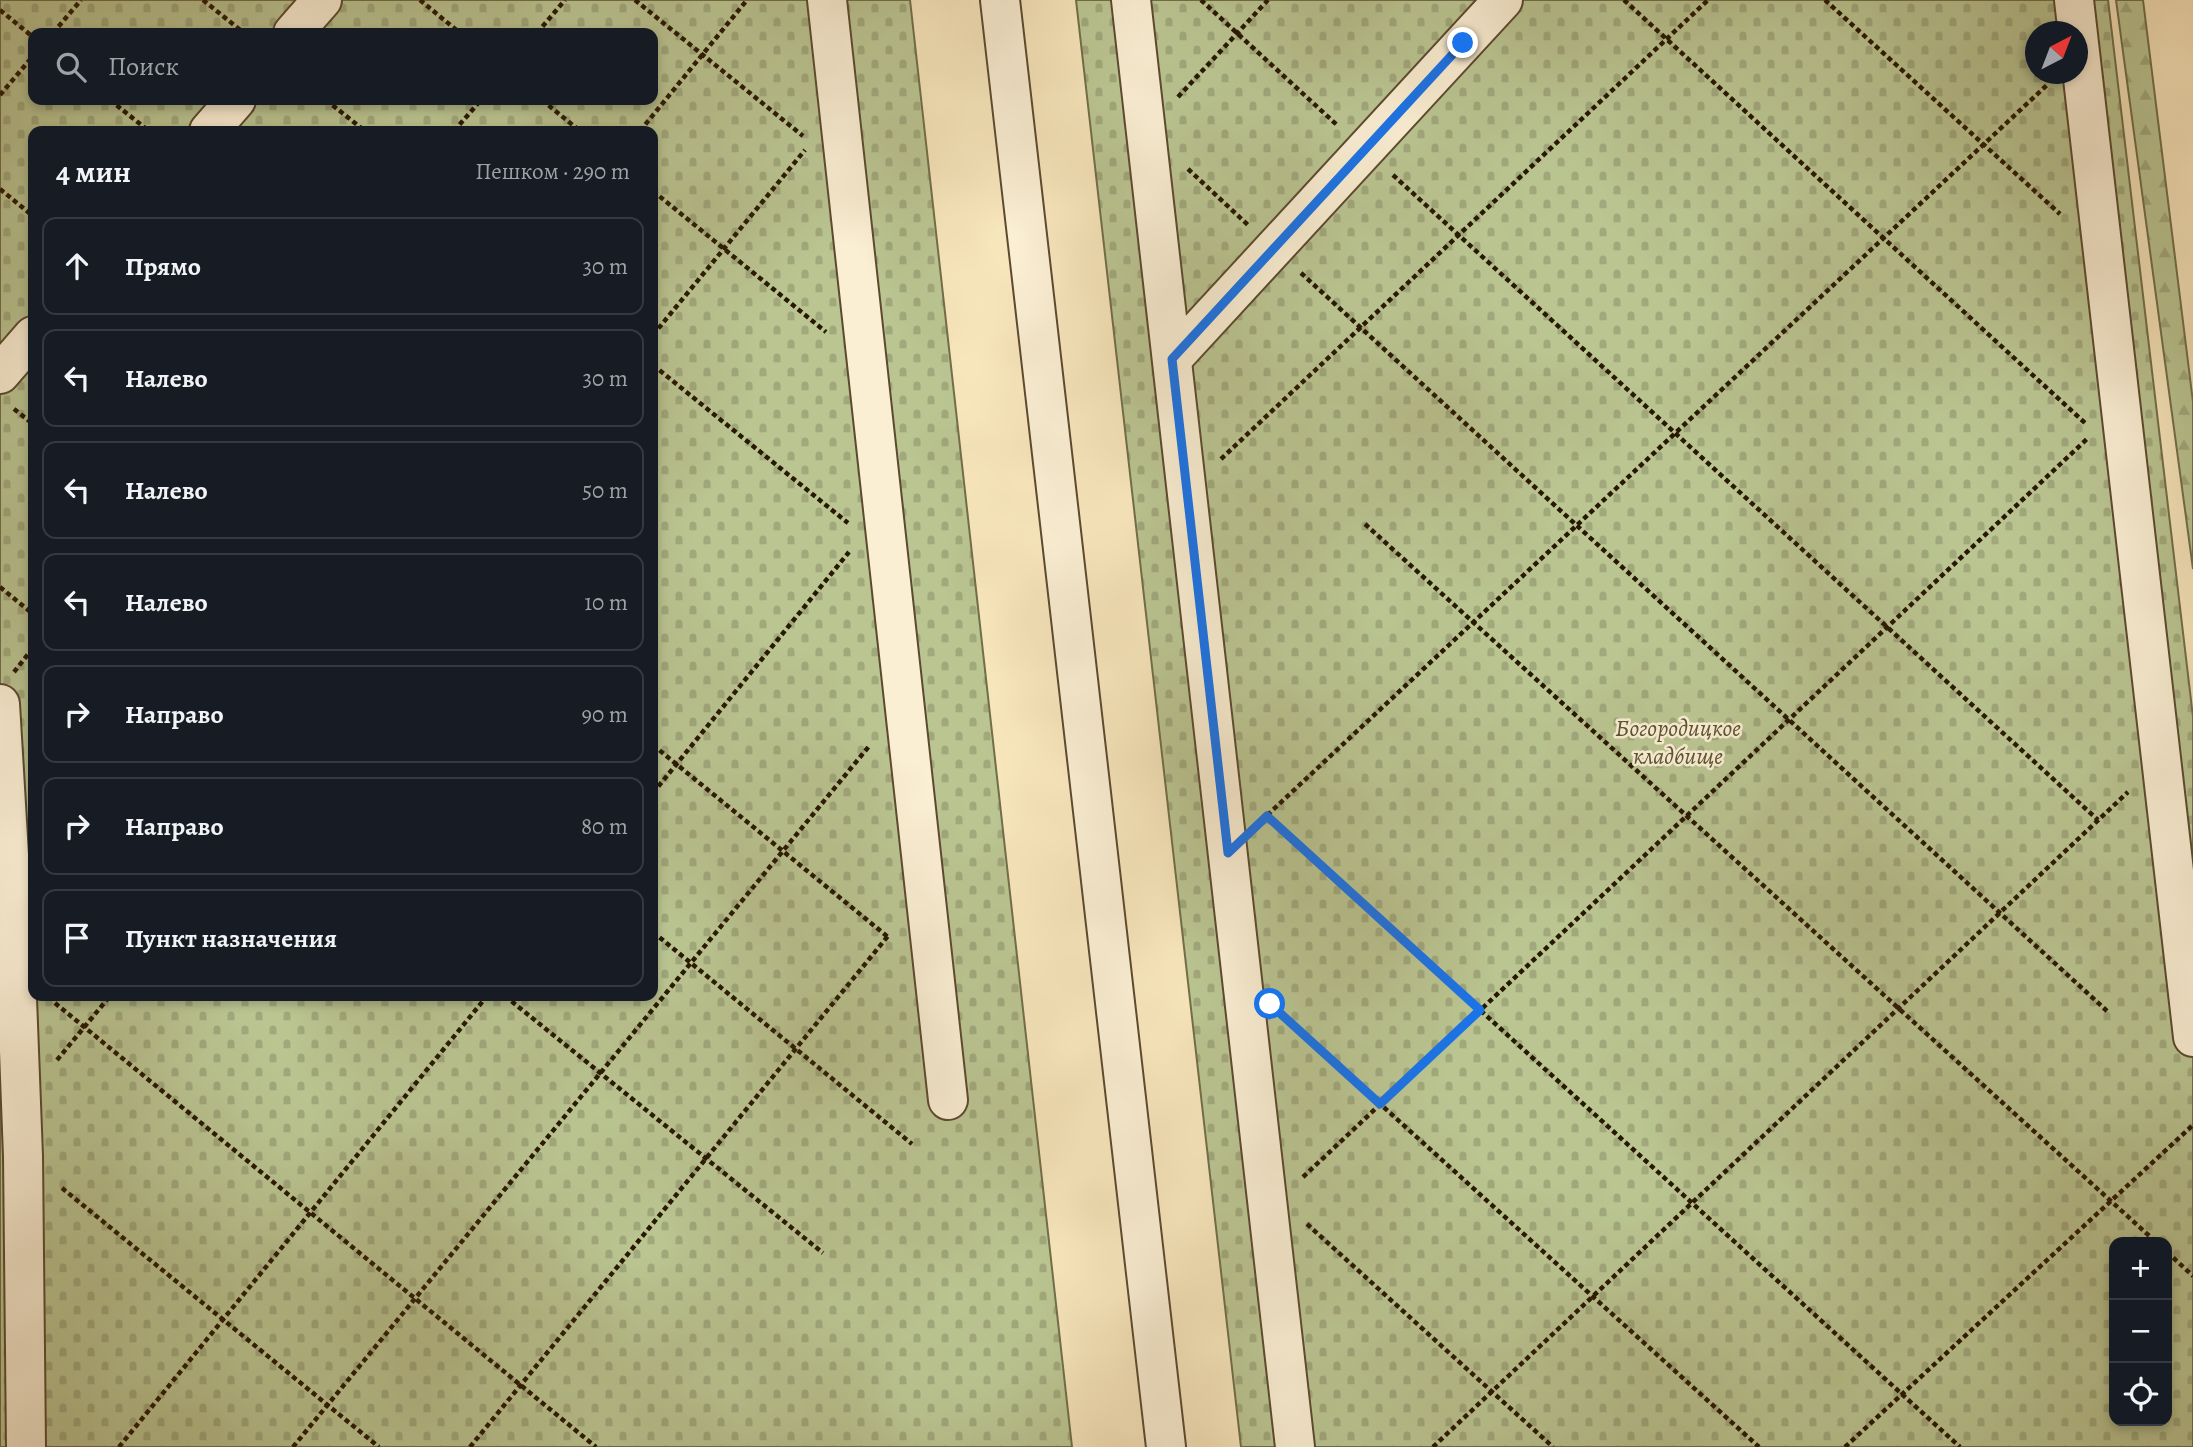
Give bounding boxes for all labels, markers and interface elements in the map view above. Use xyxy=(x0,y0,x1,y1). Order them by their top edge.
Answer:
north arrow xyxy=(2025,21,2088,84)
route end xyxy=(1447,27,1478,58)
search box xyxy=(28,28,658,105)
icon: search xyxy=(52,48,90,86)
text: Поиск xyxy=(108,49,179,84)
text: 4 мин xyxy=(56,152,131,192)
text: Пешком · 290 m xyxy=(475,156,630,187)
icon: ahead xyxy=(58,247,96,285)
text: Прямо xyxy=(125,249,201,284)
text: 30 m xyxy=(582,251,628,282)
icon: left xyxy=(58,359,96,397)
text: Налево xyxy=(125,361,208,396)
text: 30 m xyxy=(582,363,628,394)
icon: left xyxy=(58,471,96,509)
text: Налево xyxy=(125,473,208,508)
text: 50 m xyxy=(582,475,628,506)
icon: left xyxy=(58,583,96,621)
text: Налево xyxy=(125,585,208,620)
text: 10 m xyxy=(584,587,628,618)
icon: right xyxy=(58,695,96,733)
text: Направо xyxy=(125,697,224,732)
text: 90 m xyxy=(582,699,628,730)
park label: Богородицкое кладбище xyxy=(1615,712,1741,772)
icon: right xyxy=(58,807,96,845)
text: Направо xyxy=(125,809,224,844)
text: 80 m xyxy=(581,811,628,842)
icon: arrive xyxy=(58,919,96,957)
text: Пункт назначения xyxy=(125,921,337,956)
route start xyxy=(1254,988,1285,1019)
map controls xyxy=(2109,1237,2172,1426)
button: + xyxy=(2109,1237,2172,1300)
button: − xyxy=(2109,1300,2172,1363)
button: locate xyxy=(2109,1363,2172,1426)

